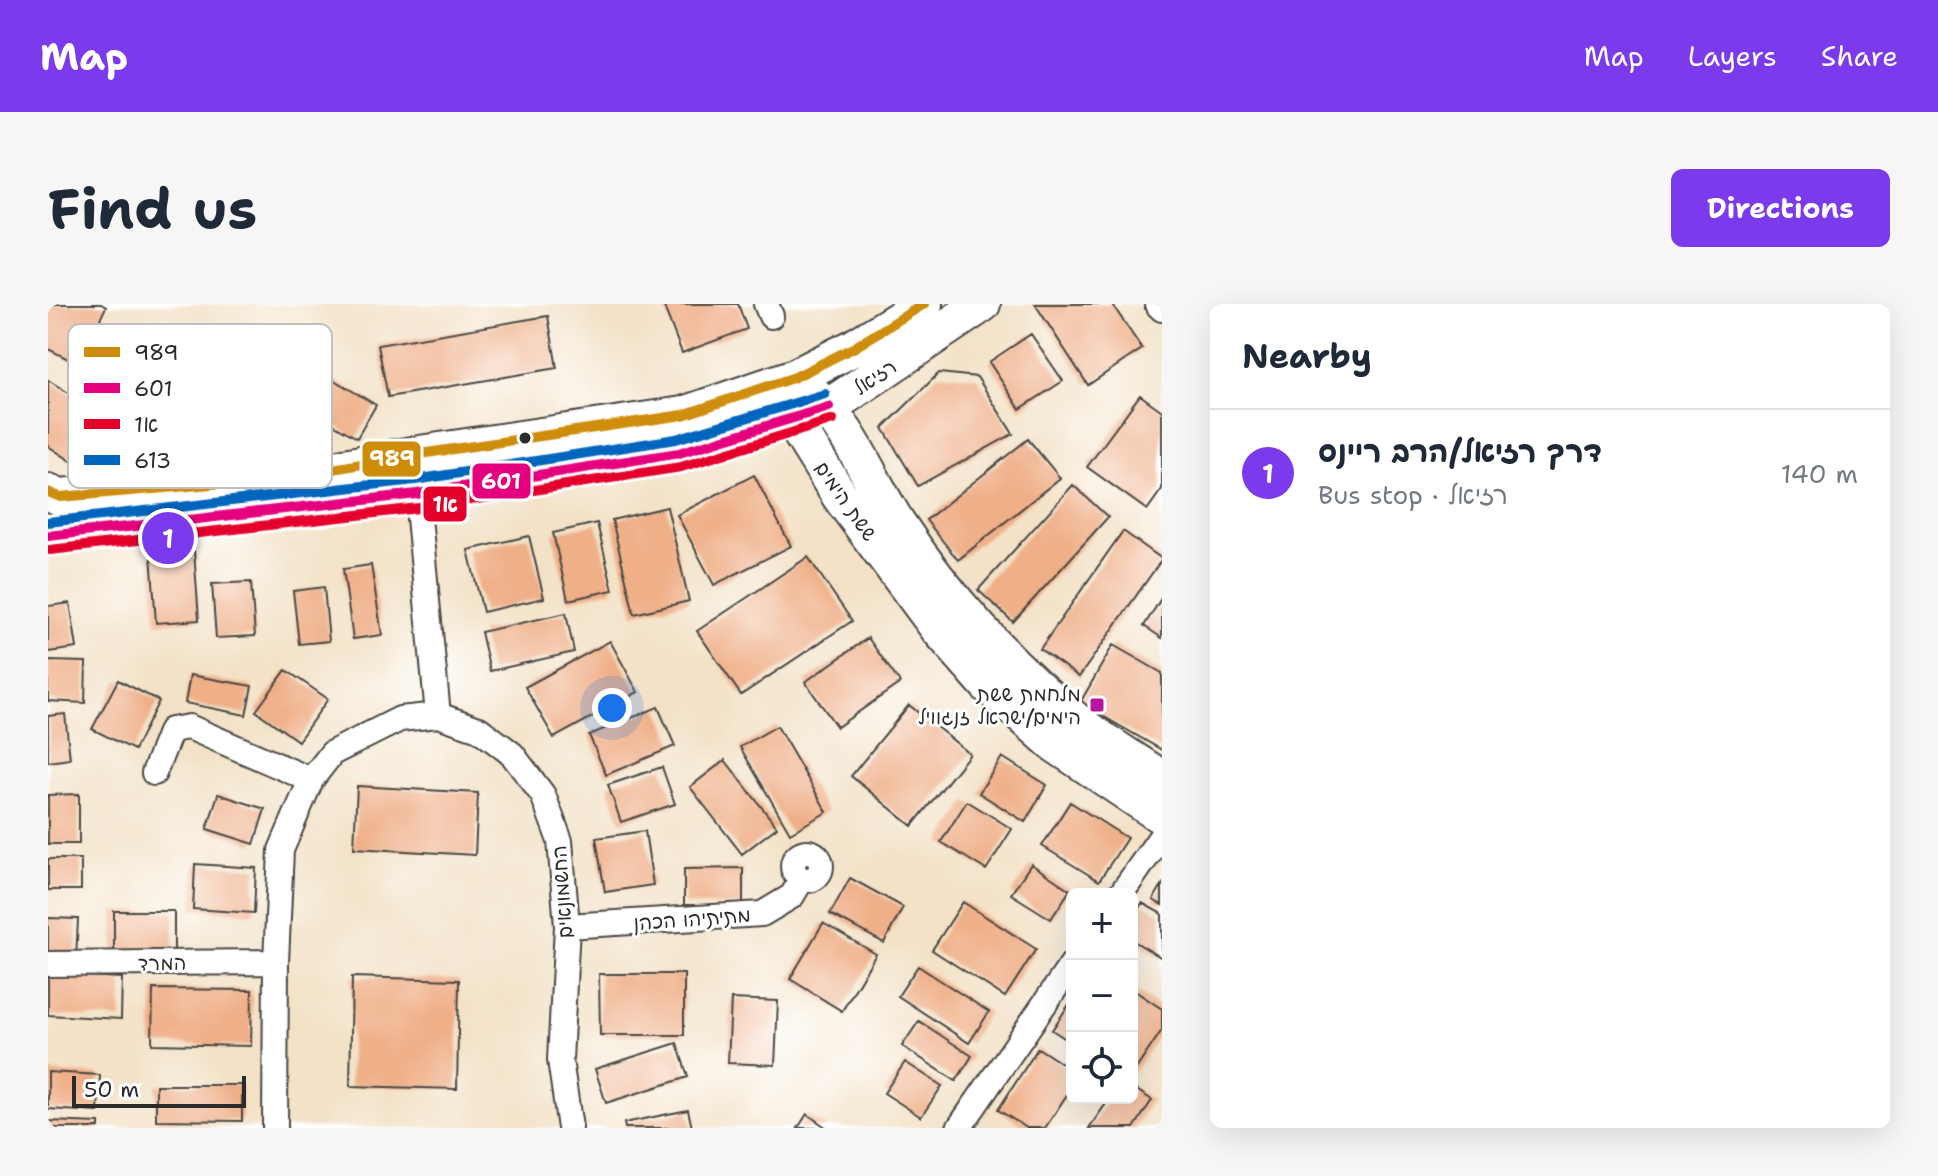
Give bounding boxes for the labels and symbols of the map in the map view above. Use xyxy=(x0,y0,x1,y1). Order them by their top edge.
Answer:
legend xyxy=(68,324,332,488)
text: 989 xyxy=(134,338,179,367)
street label: רזיאל xyxy=(849,353,901,401)
text: 601 xyxy=(134,374,173,403)
text: 1א xyxy=(134,410,158,439)
unlabelled marker xyxy=(517,430,533,446)
line badge: 989 xyxy=(361,440,422,478)
text: 989 xyxy=(369,444,415,473)
text: 613 xyxy=(134,446,171,475)
street label: ששת הימים xyxy=(809,456,883,546)
line badge: 601 xyxy=(471,462,532,500)
text: 601 xyxy=(481,467,521,496)
line badge: 1א xyxy=(422,485,468,523)
text: 1א xyxy=(432,490,458,519)
pin: 1 xyxy=(142,508,194,568)
place label: מלחמת ששת הימים/ישראל זנגוויל xyxy=(918,681,1081,730)
your location xyxy=(592,688,632,728)
marker: מלחמת ששת הימים/ישראל זנגוויל xyxy=(1088,696,1106,714)
street label: החשמונאים xyxy=(546,845,578,939)
street label: מתיתיהו הכהן xyxy=(632,902,752,936)
street label: המרד xyxy=(137,950,187,976)
scale bar xyxy=(72,1072,246,1108)

